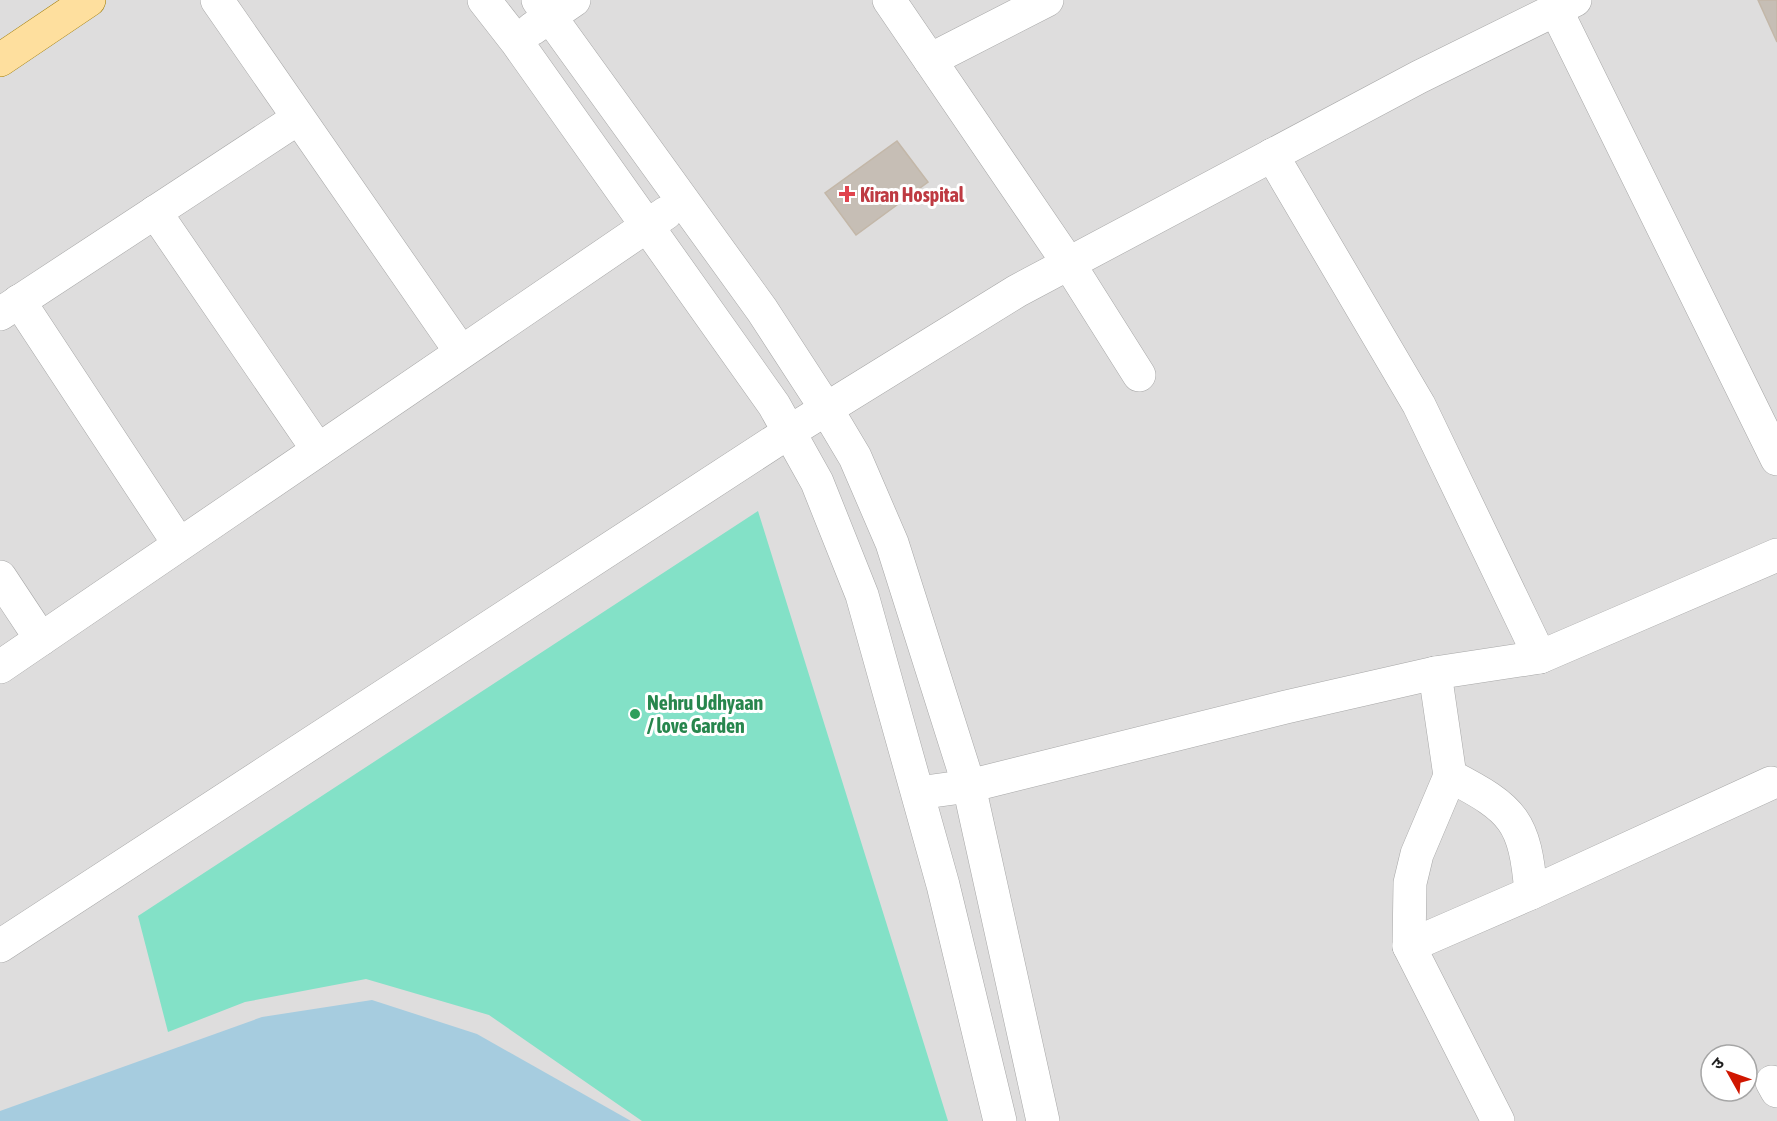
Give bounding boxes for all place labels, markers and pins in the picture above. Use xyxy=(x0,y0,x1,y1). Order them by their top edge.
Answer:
place label: Kiran Hospital xyxy=(860,183,965,206)
marker: Kiran Hospital xyxy=(838,185,856,203)
place label: Nehru Udhyaan / love Garden xyxy=(647,691,763,737)
marker: Nehru Udhyaan / love Garden xyxy=(628,707,642,721)

